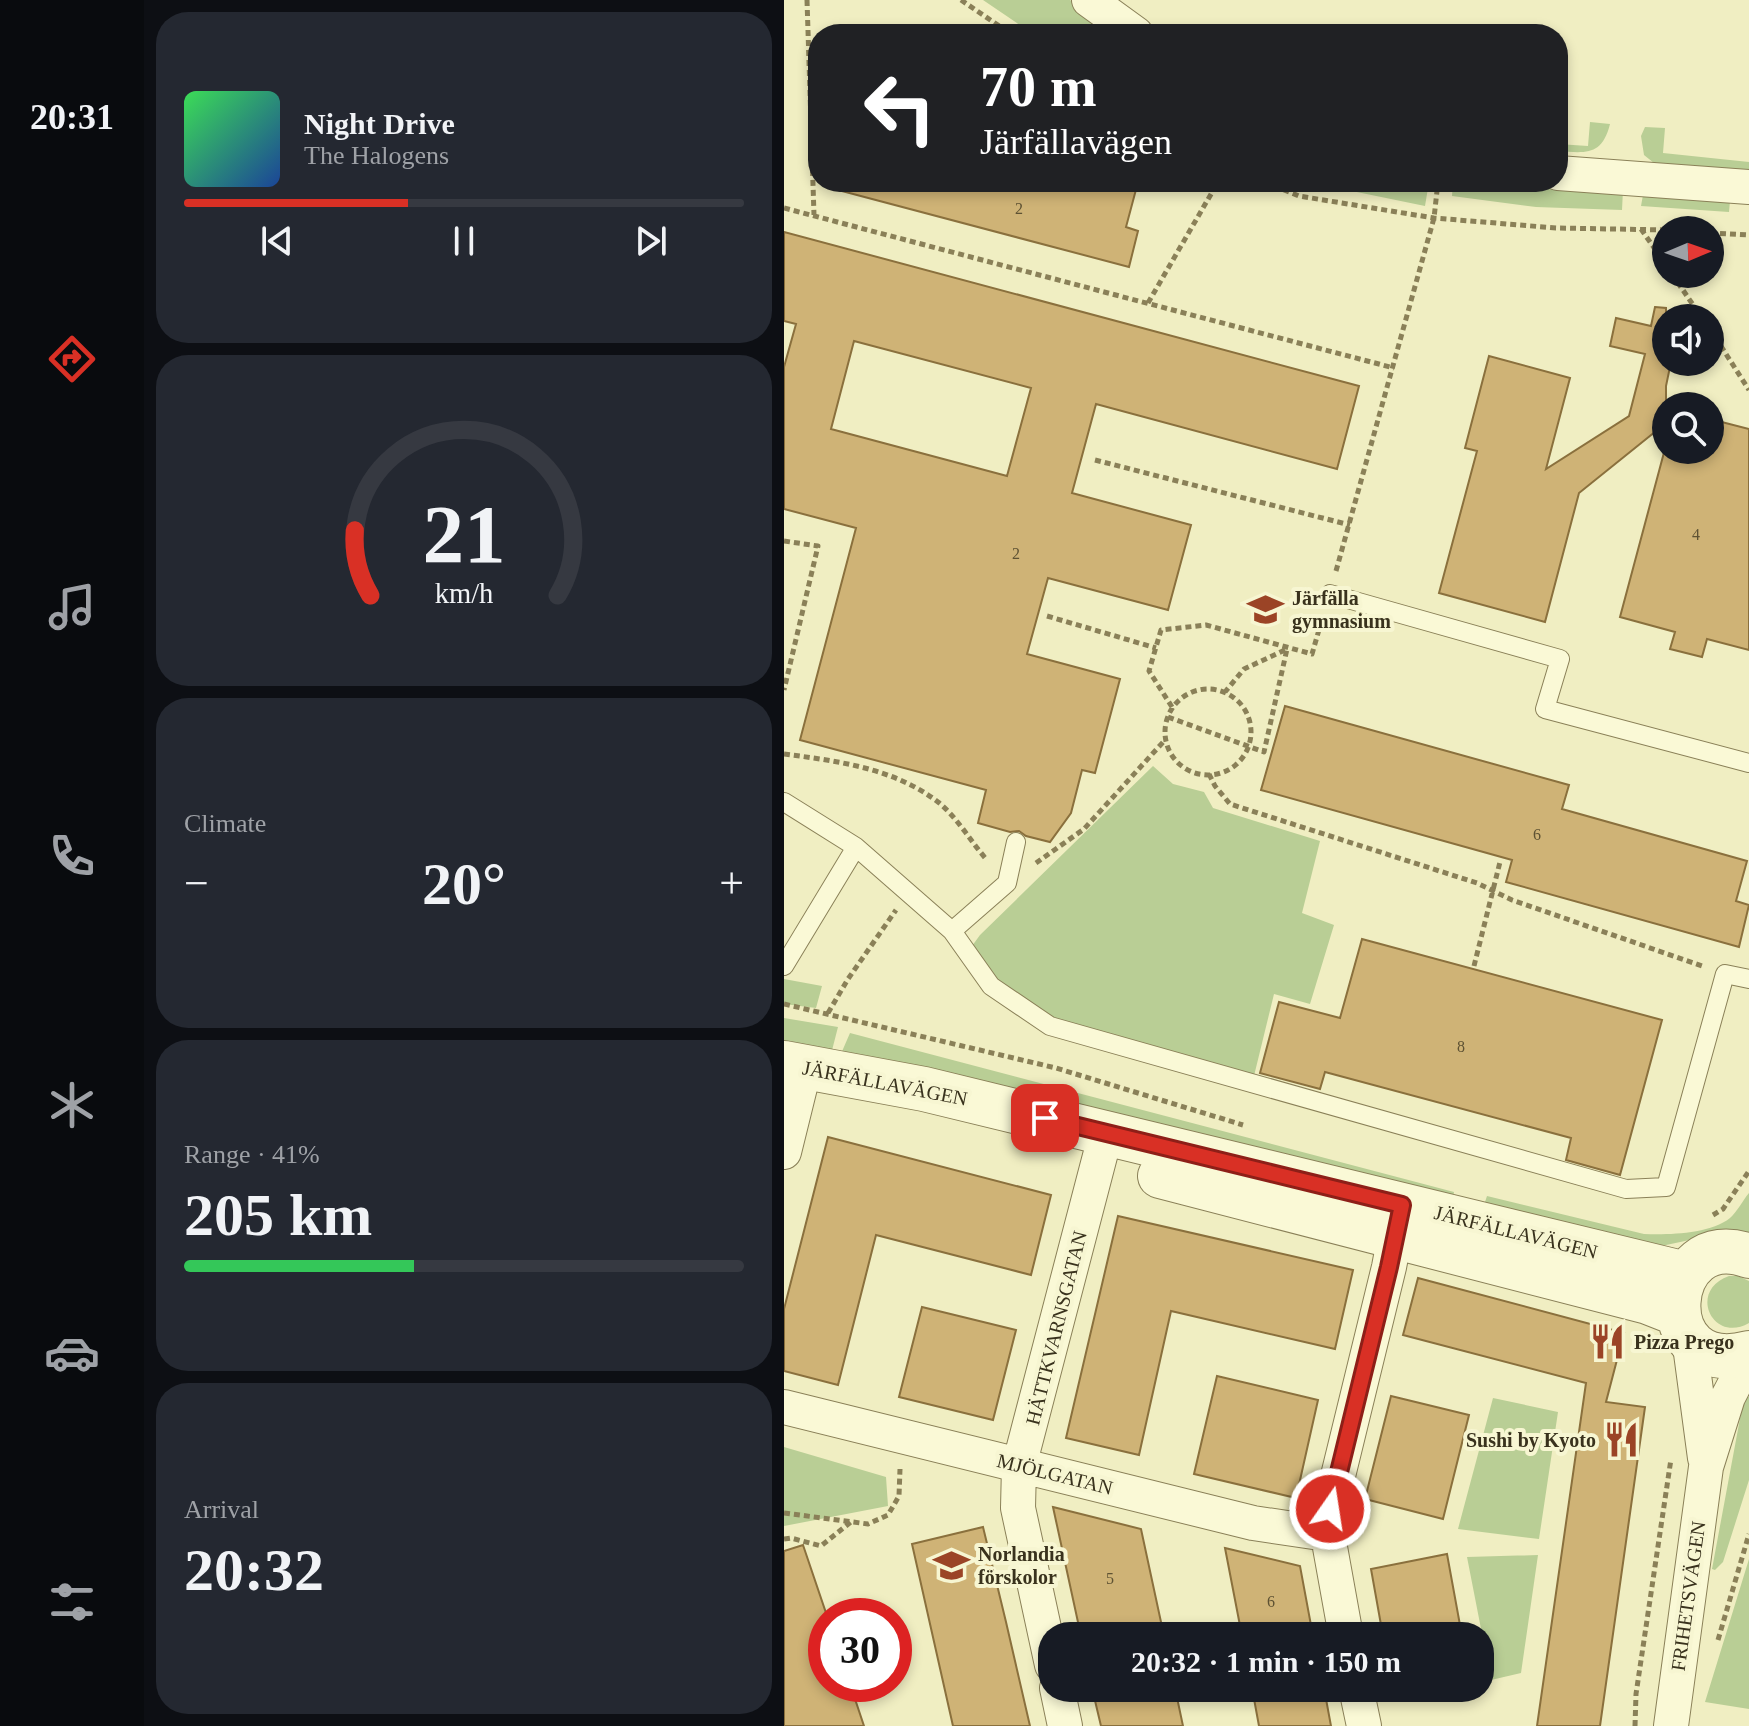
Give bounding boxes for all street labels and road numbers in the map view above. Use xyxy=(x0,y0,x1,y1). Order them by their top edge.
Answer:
street label: JÄRFÄLLAVÄGEN xyxy=(801,1056,969,1110)
street label: JÄRFÄLLAVÄGEN xyxy=(1432,1201,1600,1263)
street label: HÄTTKVARNSGATAN xyxy=(1021,1229,1091,1427)
street label: MJÖLGATAN xyxy=(995,1449,1115,1499)
street label: FRIHETSVÄGEN xyxy=(1667,1520,1709,1672)

